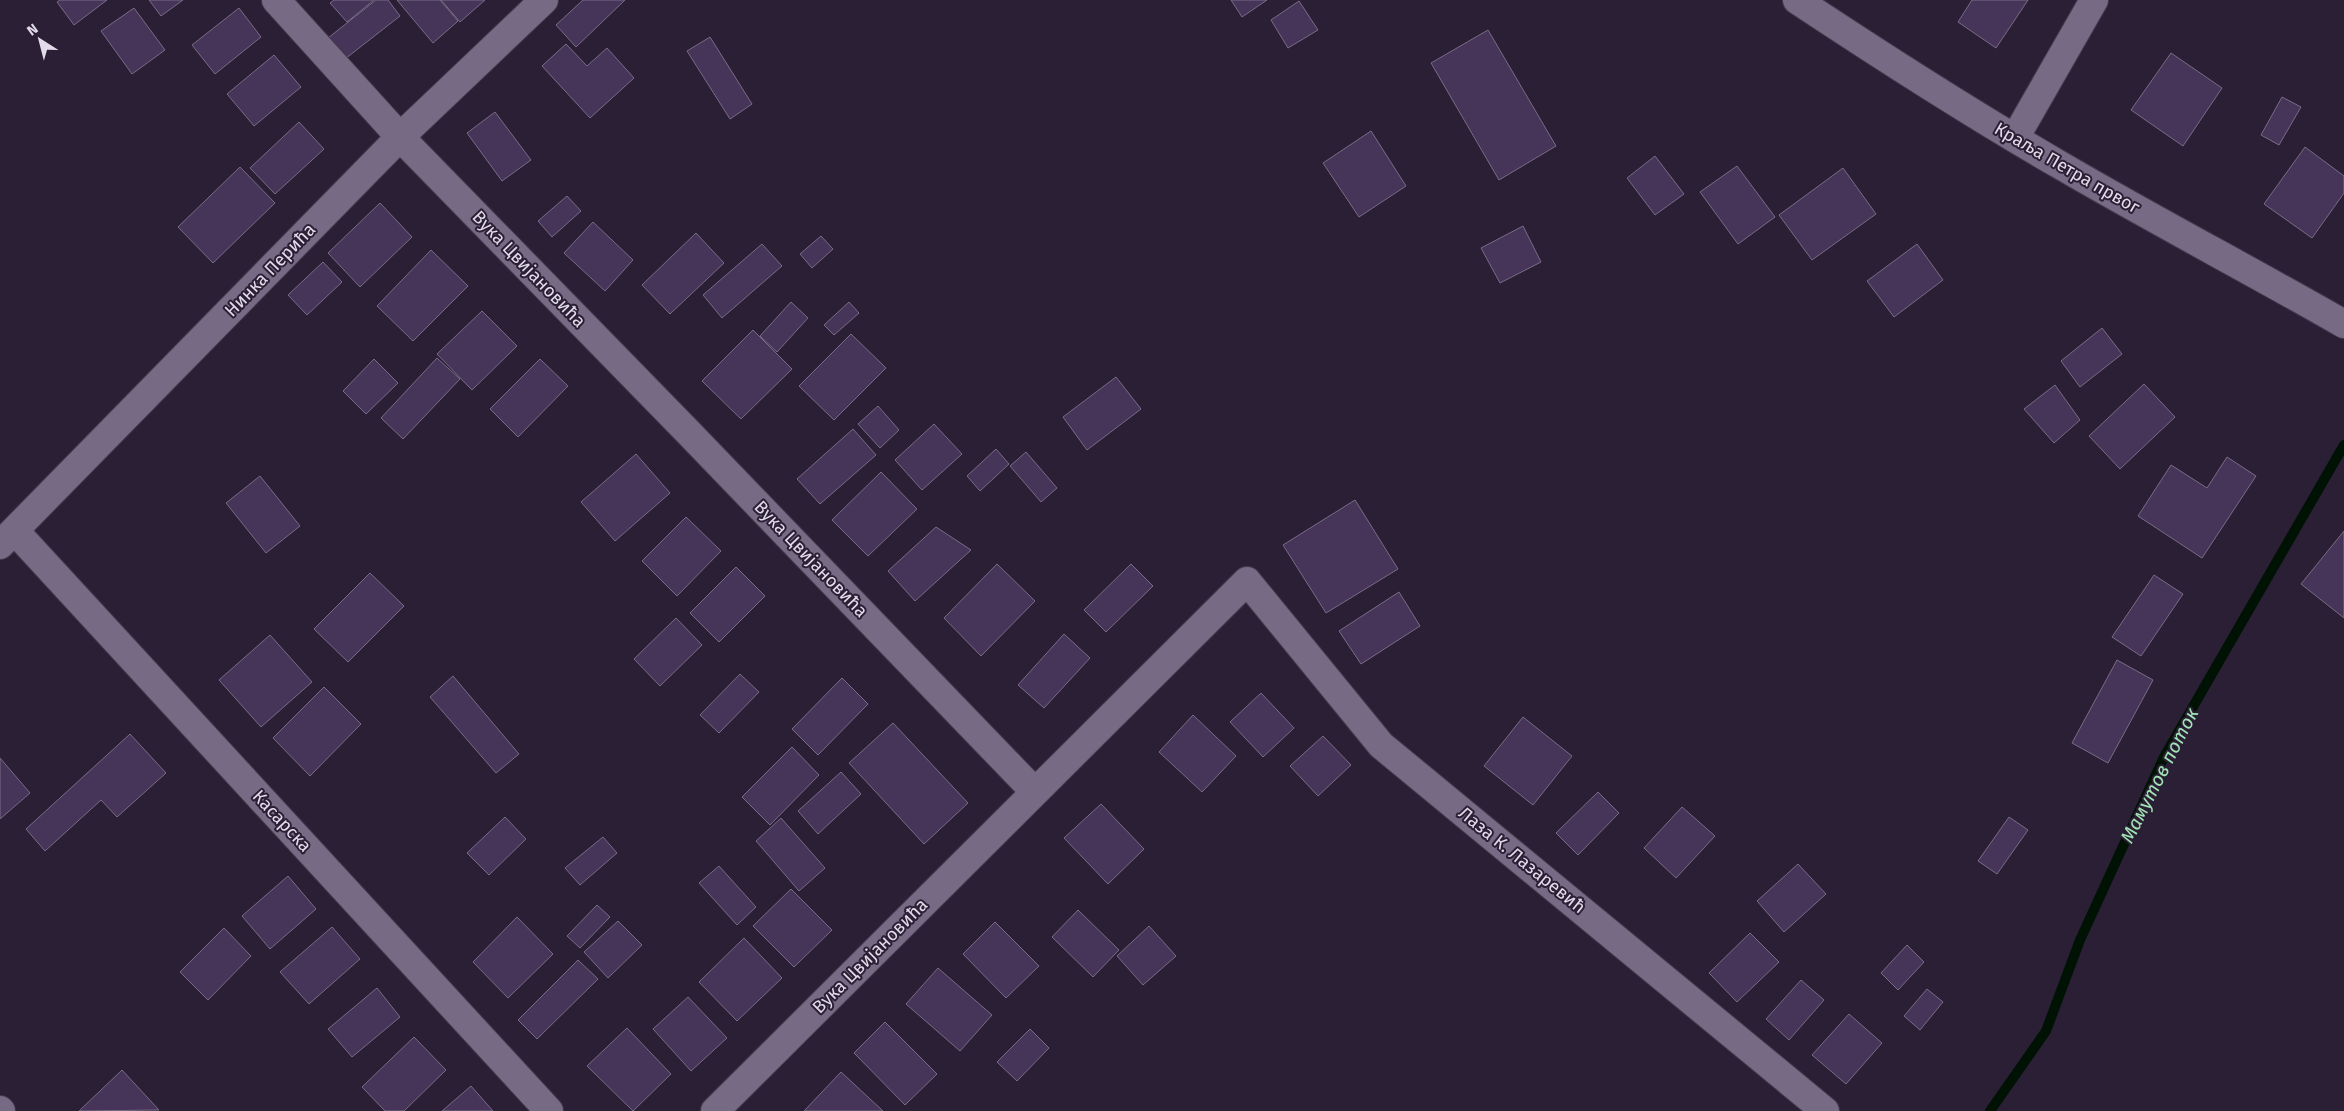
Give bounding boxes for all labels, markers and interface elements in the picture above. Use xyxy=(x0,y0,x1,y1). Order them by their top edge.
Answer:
north arrow xyxy=(15,15,65,65)
text: N xyxy=(24,20,41,39)
street label: Краља Петра првог xyxy=(1990,117,2144,219)
street label: Вука Цвијановића xyxy=(468,206,590,332)
street label: Нинка Перића xyxy=(220,219,320,321)
street label: Вука Цвијановића xyxy=(750,496,872,622)
water label: Мамутов поток xyxy=(2115,704,2203,847)
street label: Касарска xyxy=(248,785,316,857)
street label: Лаза К. Лазаревић xyxy=(1454,802,1590,918)
street label: Вука Цвијановића xyxy=(808,894,932,1018)

